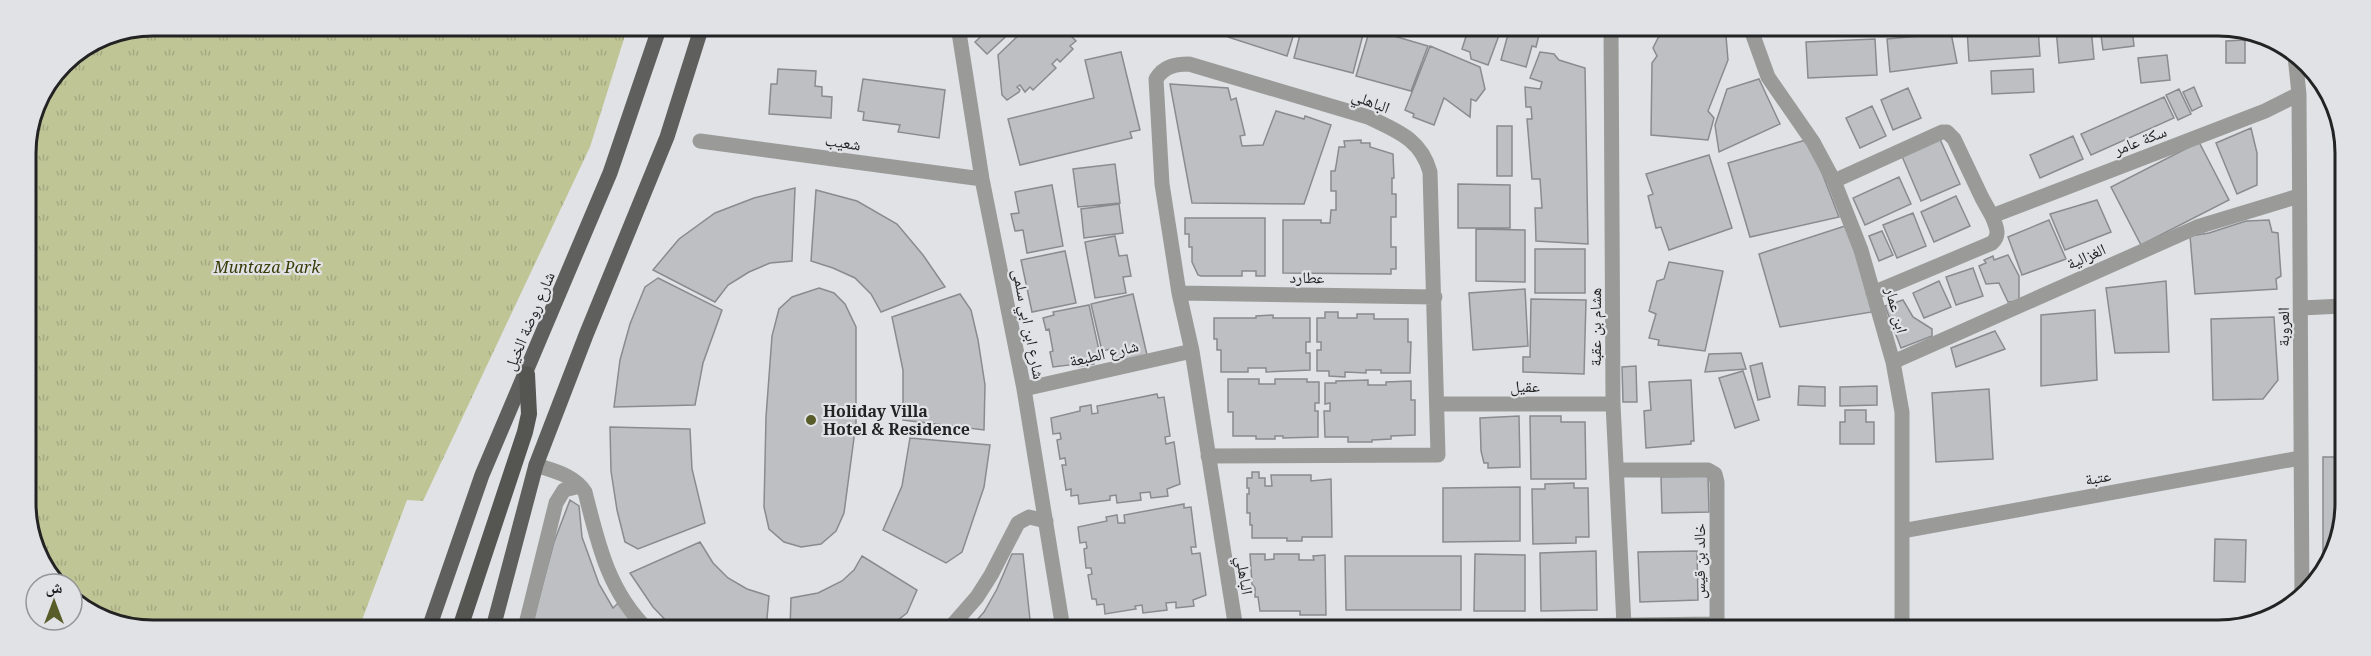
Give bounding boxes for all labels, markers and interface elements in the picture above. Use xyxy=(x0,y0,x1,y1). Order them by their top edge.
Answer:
street label: الباهلي xyxy=(1348,84,1393,120)
street label: سكة عامر xyxy=(2109,120,2170,161)
street label: شعيب xyxy=(824,129,862,155)
street label: الغزالية xyxy=(2063,238,2109,274)
park label: Muntaza Park xyxy=(213,256,321,278)
street label: عطارد xyxy=(1289,266,1325,288)
street label: شارع ابن ابي سلمى xyxy=(1006,267,1050,381)
street label: شارع روضة الخيل xyxy=(498,268,560,374)
street label: ابن عمار xyxy=(1880,284,1914,335)
street label: هشام بن عقبة xyxy=(1584,288,1606,366)
street label: العروبة xyxy=(2272,307,2294,347)
street label: شارع الطبعة xyxy=(1067,334,1141,372)
street label: عقيل xyxy=(1510,375,1540,397)
place label: Holiday Villa Hotel & Residence xyxy=(823,400,970,440)
marker: Holiday Villa Hotel & Residence xyxy=(804,413,818,427)
street label: عتبة xyxy=(2083,464,2113,490)
street label: خالد بن قيس xyxy=(1688,523,1710,599)
street label: الباهلي xyxy=(1229,554,1259,596)
north arrow xyxy=(24,572,84,632)
text: ش xyxy=(46,576,63,598)

